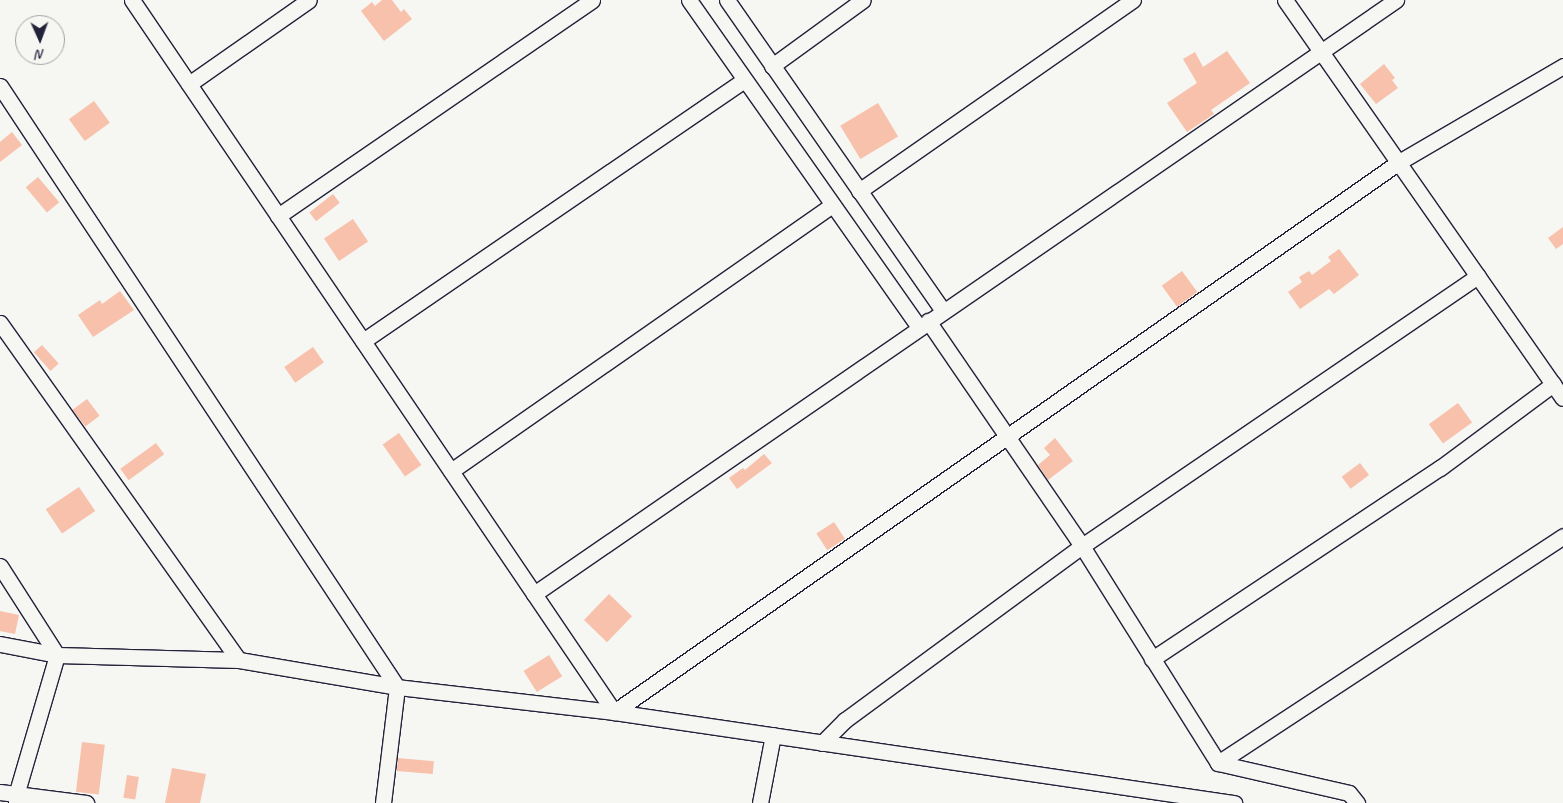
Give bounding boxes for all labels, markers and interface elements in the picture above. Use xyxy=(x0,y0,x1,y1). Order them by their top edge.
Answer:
north arrow xyxy=(15,15,65,65)
text: N xyxy=(36,46,45,63)

